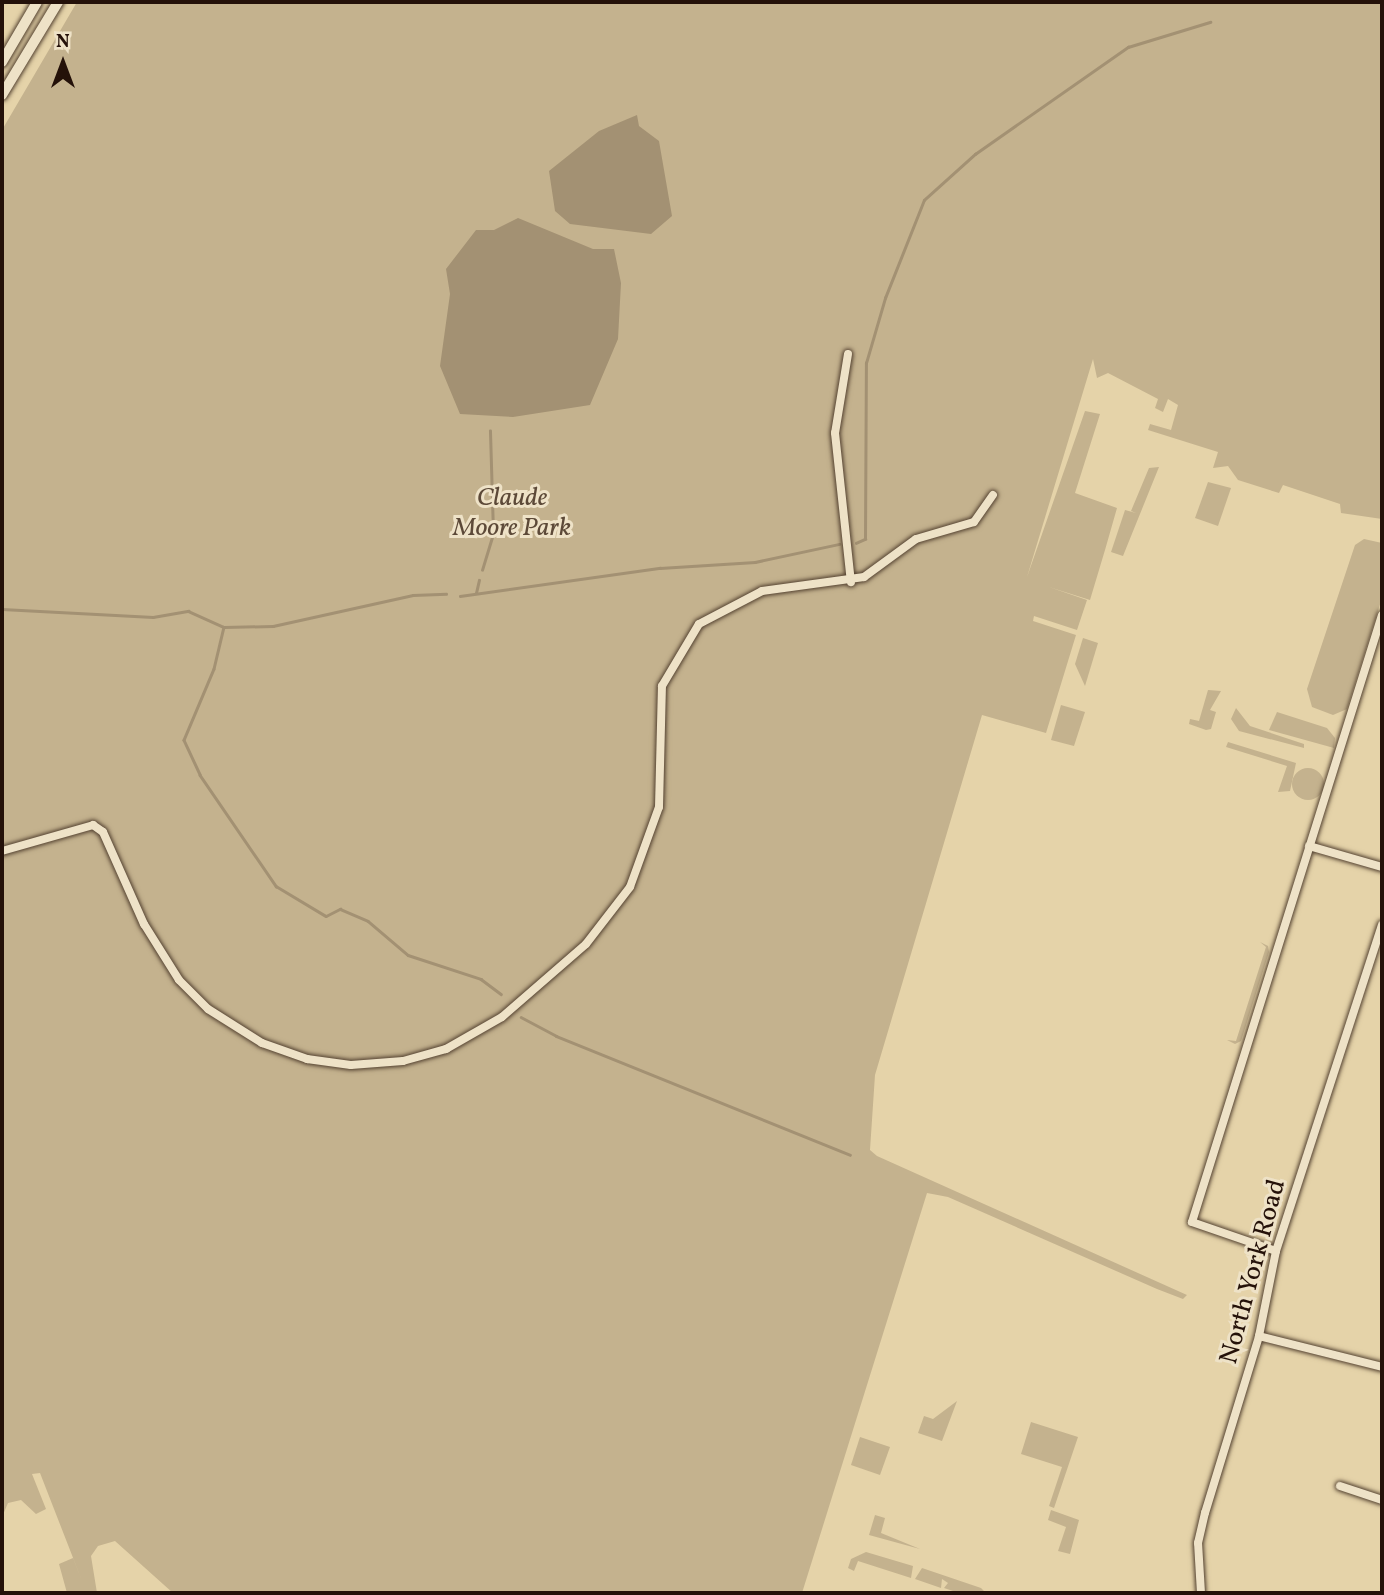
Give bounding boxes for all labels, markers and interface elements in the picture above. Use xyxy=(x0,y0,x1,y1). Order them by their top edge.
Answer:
north arrow xyxy=(28,28,98,98)
text: N xyxy=(56,29,70,55)
park label: Claude Moore Park xyxy=(453,483,571,544)
street label: North York Road xyxy=(1214,1176,1294,1368)

